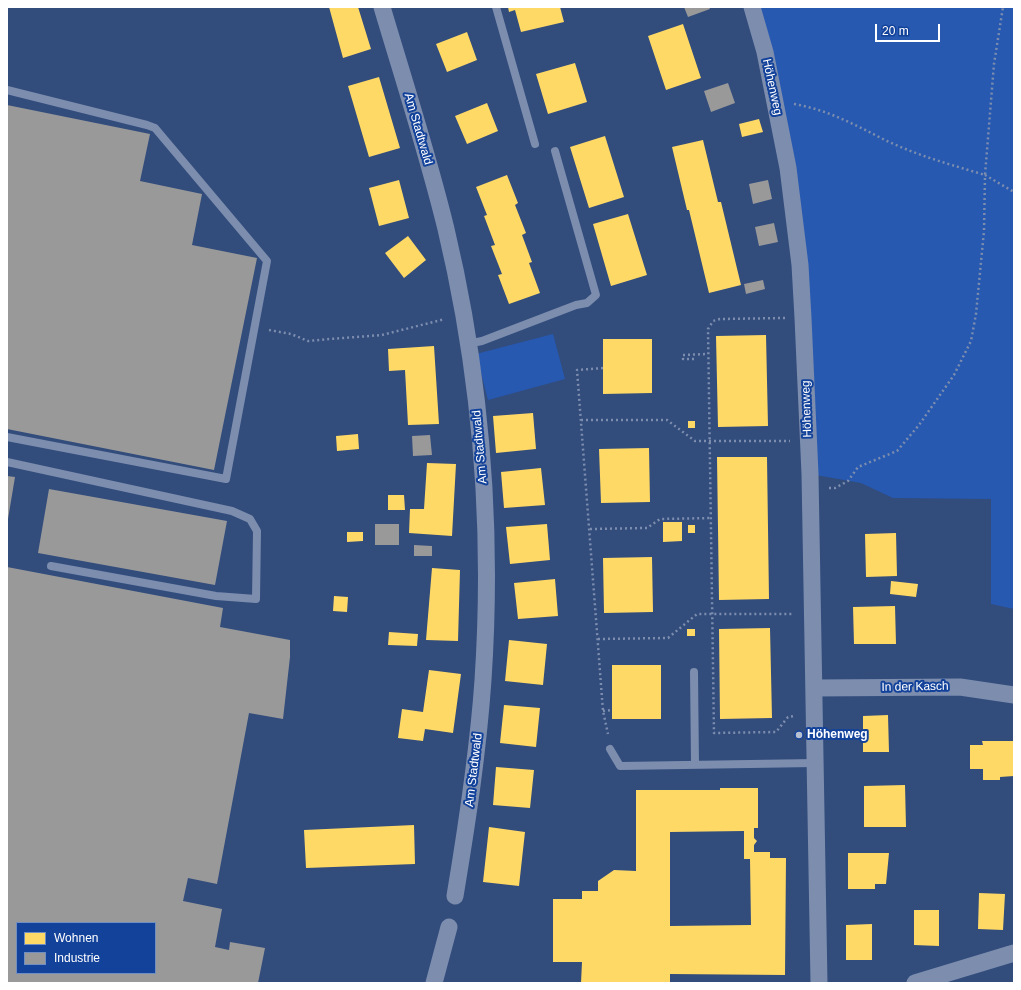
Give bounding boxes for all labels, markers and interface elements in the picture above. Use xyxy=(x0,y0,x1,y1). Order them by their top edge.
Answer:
scale bar xyxy=(877,16,942,42)
text: 20 m xyxy=(882,24,909,38)
street label: Höhenweg xyxy=(759,57,785,117)
street label: Am Stadtwald xyxy=(401,91,435,167)
street label: Höhenweg xyxy=(799,380,815,438)
street label: Am Stadtwald xyxy=(470,409,490,485)
street label: In der Kasch xyxy=(881,679,949,695)
place label: Höhenweg xyxy=(807,728,868,742)
marker: Höhenweg xyxy=(794,730,804,740)
street label: Am Stadtwald xyxy=(462,732,486,808)
legend xyxy=(16,922,156,974)
text: Wohnen xyxy=(54,931,98,945)
text: Industrie xyxy=(54,951,100,965)

